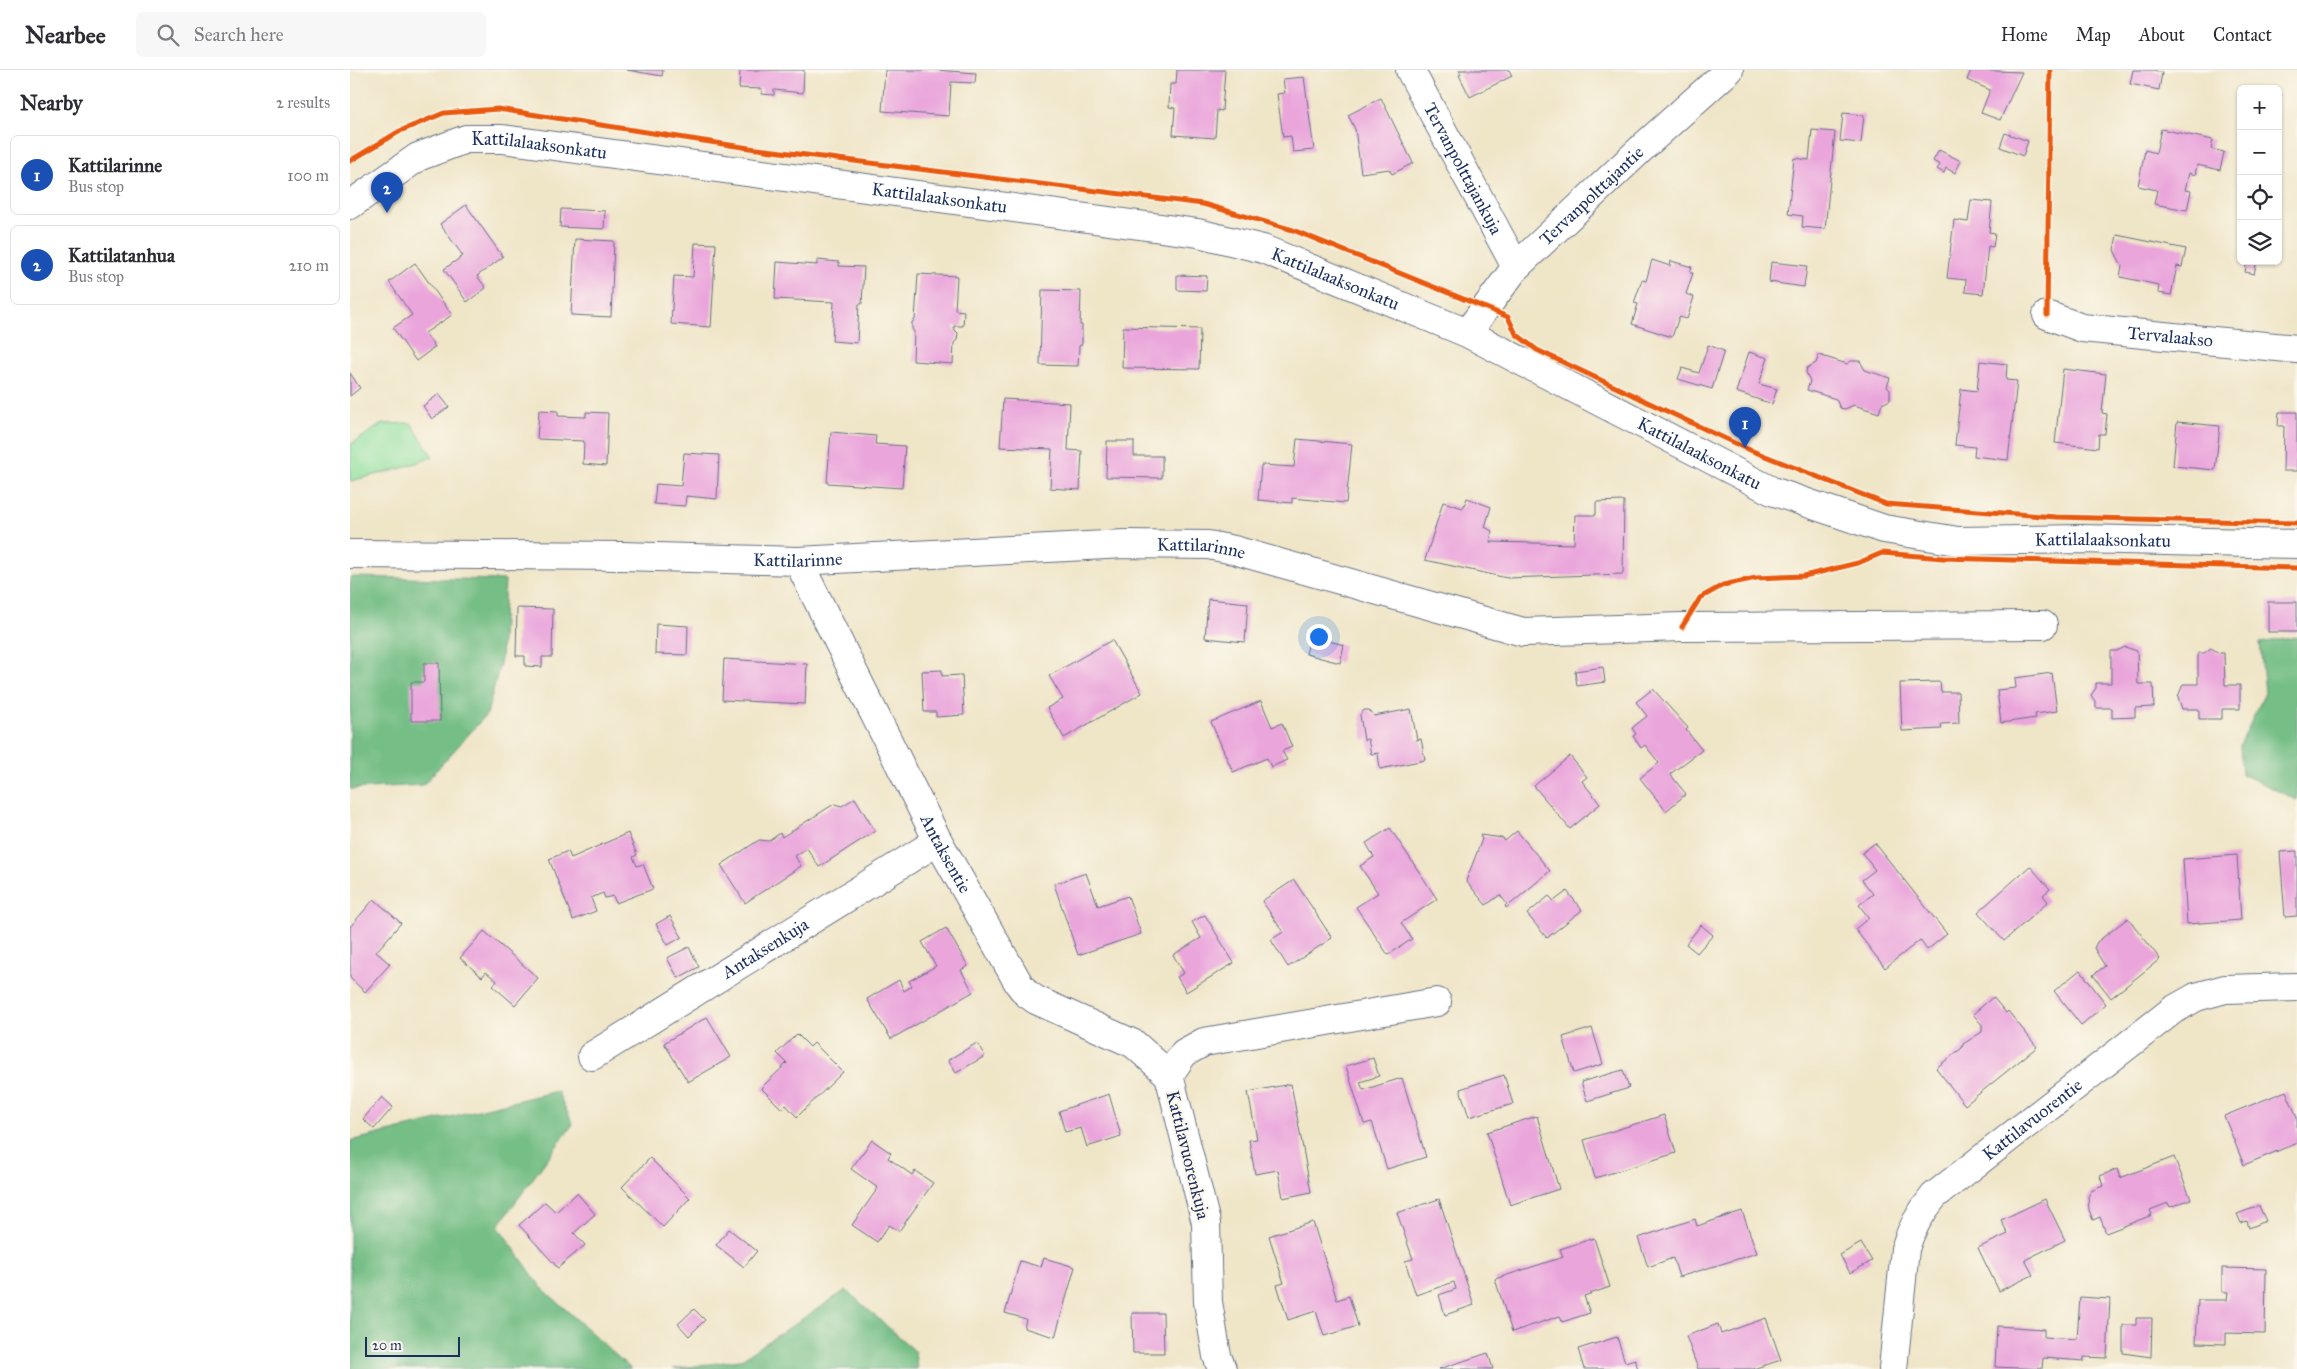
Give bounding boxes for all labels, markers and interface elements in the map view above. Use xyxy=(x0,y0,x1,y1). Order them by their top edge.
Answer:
search box xyxy=(136,12,486,57)
text: Nearbee xyxy=(25,20,106,50)
icon: search xyxy=(154,21,182,49)
text: Search here xyxy=(194,23,284,46)
text: Home xyxy=(2001,24,2048,46)
text: Map xyxy=(2076,24,2111,46)
text: About xyxy=(2139,24,2185,46)
text: Contact xyxy=(2213,24,2272,46)
map controls xyxy=(2237,85,2282,265)
button: + xyxy=(2237,85,2282,130)
text: Nearby xyxy=(20,90,83,116)
text: 2 results xyxy=(276,93,330,112)
street label: Tervanpolttajankuja xyxy=(1419,99,1508,239)
street label: Kattilalaaksonkatu xyxy=(471,128,609,164)
button: − xyxy=(2237,130,2282,175)
street label: Tervanpolttajantie xyxy=(1535,141,1648,250)
text: Kattilarinne xyxy=(68,154,162,177)
text: 1 xyxy=(34,166,40,185)
text: 100 m xyxy=(287,166,329,185)
pin: 2 xyxy=(371,172,403,213)
button: locate xyxy=(2237,175,2282,220)
text: Bus stop xyxy=(68,177,124,196)
street label: Kattilalaaksonkatu xyxy=(870,178,1009,218)
button: layers xyxy=(2237,220,2282,265)
street label: Kattilalaaksonkatu xyxy=(1268,243,1403,315)
text: Kattilatanhua xyxy=(68,244,175,267)
text: 2 xyxy=(33,256,41,275)
text: 210 m xyxy=(289,256,329,275)
text: Bus stop xyxy=(68,267,124,286)
street label: Tervalaakso xyxy=(2126,322,2214,352)
pin: 1 xyxy=(1729,407,1761,448)
street label: Kattilalaaksonkatu xyxy=(1634,412,1765,495)
street label: Kattilalaaksonkatu xyxy=(2034,528,2172,552)
street label: Kattilarinne xyxy=(1157,533,1248,564)
street label: Kattilarinne xyxy=(753,548,843,572)
your location xyxy=(1306,624,1332,650)
street label: Antaksentie xyxy=(915,810,976,897)
street label: Antaksenkuja xyxy=(717,913,813,984)
street label: Kattilavuorentie xyxy=(1978,1074,2087,1165)
street label: Kattilavuorenkuja xyxy=(1161,1088,1215,1222)
scale bar xyxy=(365,1334,460,1357)
text: 20 m xyxy=(372,1337,402,1354)

